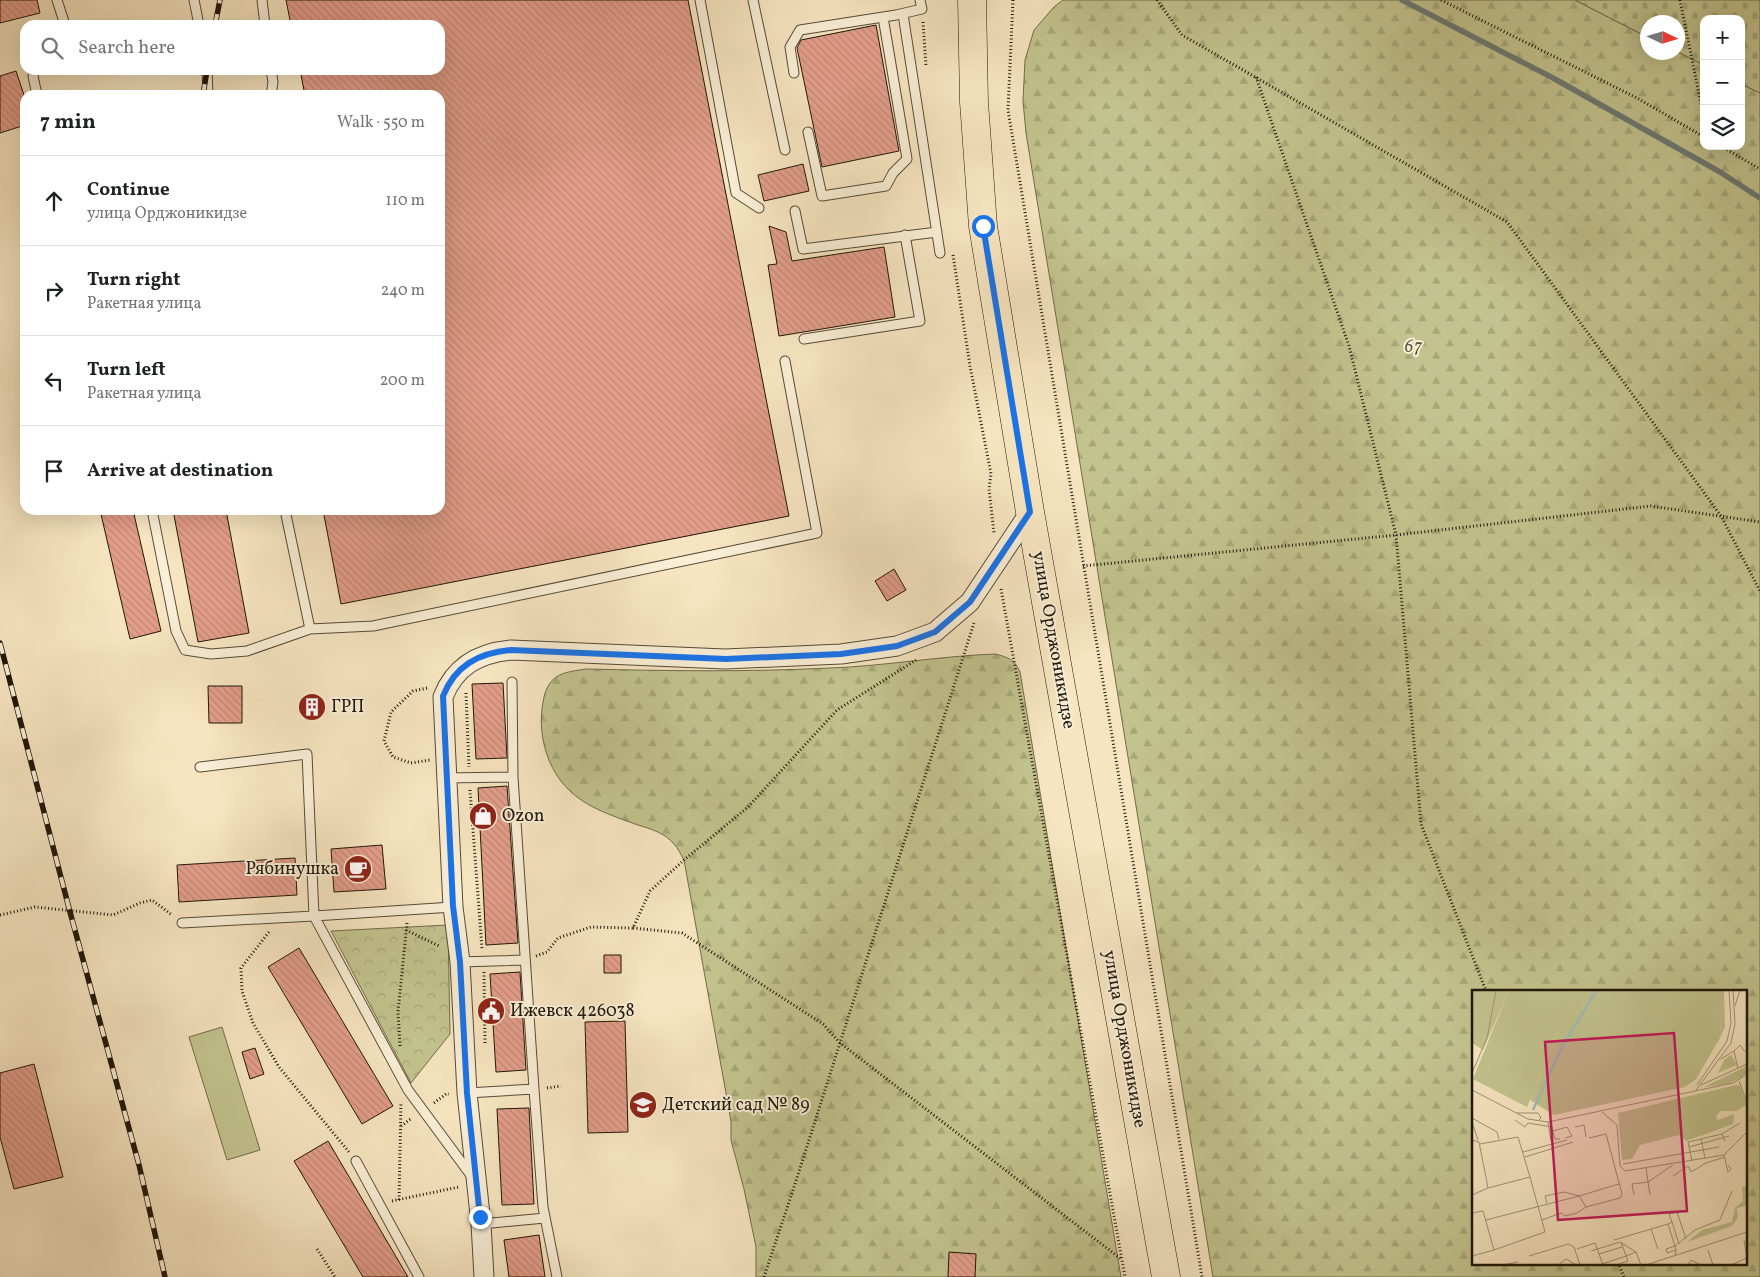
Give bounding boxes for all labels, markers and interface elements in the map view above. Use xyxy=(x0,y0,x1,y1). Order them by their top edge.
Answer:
north arrow xyxy=(1640,15,1685,60)
map controls xyxy=(1700,15,1745,150)
button: + xyxy=(1700,15,1745,60)
search box xyxy=(20,20,445,75)
icon: search xyxy=(38,34,66,62)
text: Search here xyxy=(78,35,175,61)
button: − xyxy=(1700,60,1745,105)
button: layers xyxy=(1700,105,1745,150)
text: 7 min xyxy=(40,108,96,137)
text: Walk · 550 m xyxy=(337,112,425,134)
text: Continue xyxy=(87,177,170,203)
icon: ahead xyxy=(40,187,68,215)
text: 110 m xyxy=(386,190,425,212)
text: улица Орджоникидзе xyxy=(87,203,247,225)
route start xyxy=(972,215,995,238)
text: Turn right xyxy=(87,267,180,293)
icon: right xyxy=(40,277,68,305)
text: 240 m xyxy=(381,280,425,302)
text: Ракетная улица xyxy=(87,293,201,315)
park label: 67 xyxy=(1404,335,1423,360)
text: Turn left xyxy=(87,357,166,383)
icon: left xyxy=(40,367,68,395)
text: 200 m xyxy=(380,370,425,392)
text: Ракетная улица xyxy=(87,383,201,405)
icon: arrive xyxy=(40,457,68,485)
text: Arrive at destination xyxy=(87,458,273,484)
street label: улица Орджоникидзе xyxy=(1025,549,1081,731)
building icon: ГРП xyxy=(297,692,327,722)
place label: ГРП xyxy=(331,695,364,720)
shop icon: Ozon xyxy=(468,801,498,831)
place label: Ozon xyxy=(502,804,545,829)
cafe icon: Рябинушка xyxy=(343,854,373,884)
place label: Рябинушка xyxy=(246,857,339,882)
street label: улица Орджоникидзе xyxy=(1096,948,1152,1130)
inset map xyxy=(1472,990,1748,1264)
public building icon: Ижевск 426038 xyxy=(476,996,506,1026)
place label: Ижевск 426038 xyxy=(510,999,635,1024)
school or university icon: Детский сад № 89 xyxy=(628,1090,658,1120)
place label: Детский сад № 89 xyxy=(662,1093,810,1118)
route end xyxy=(469,1206,492,1229)

